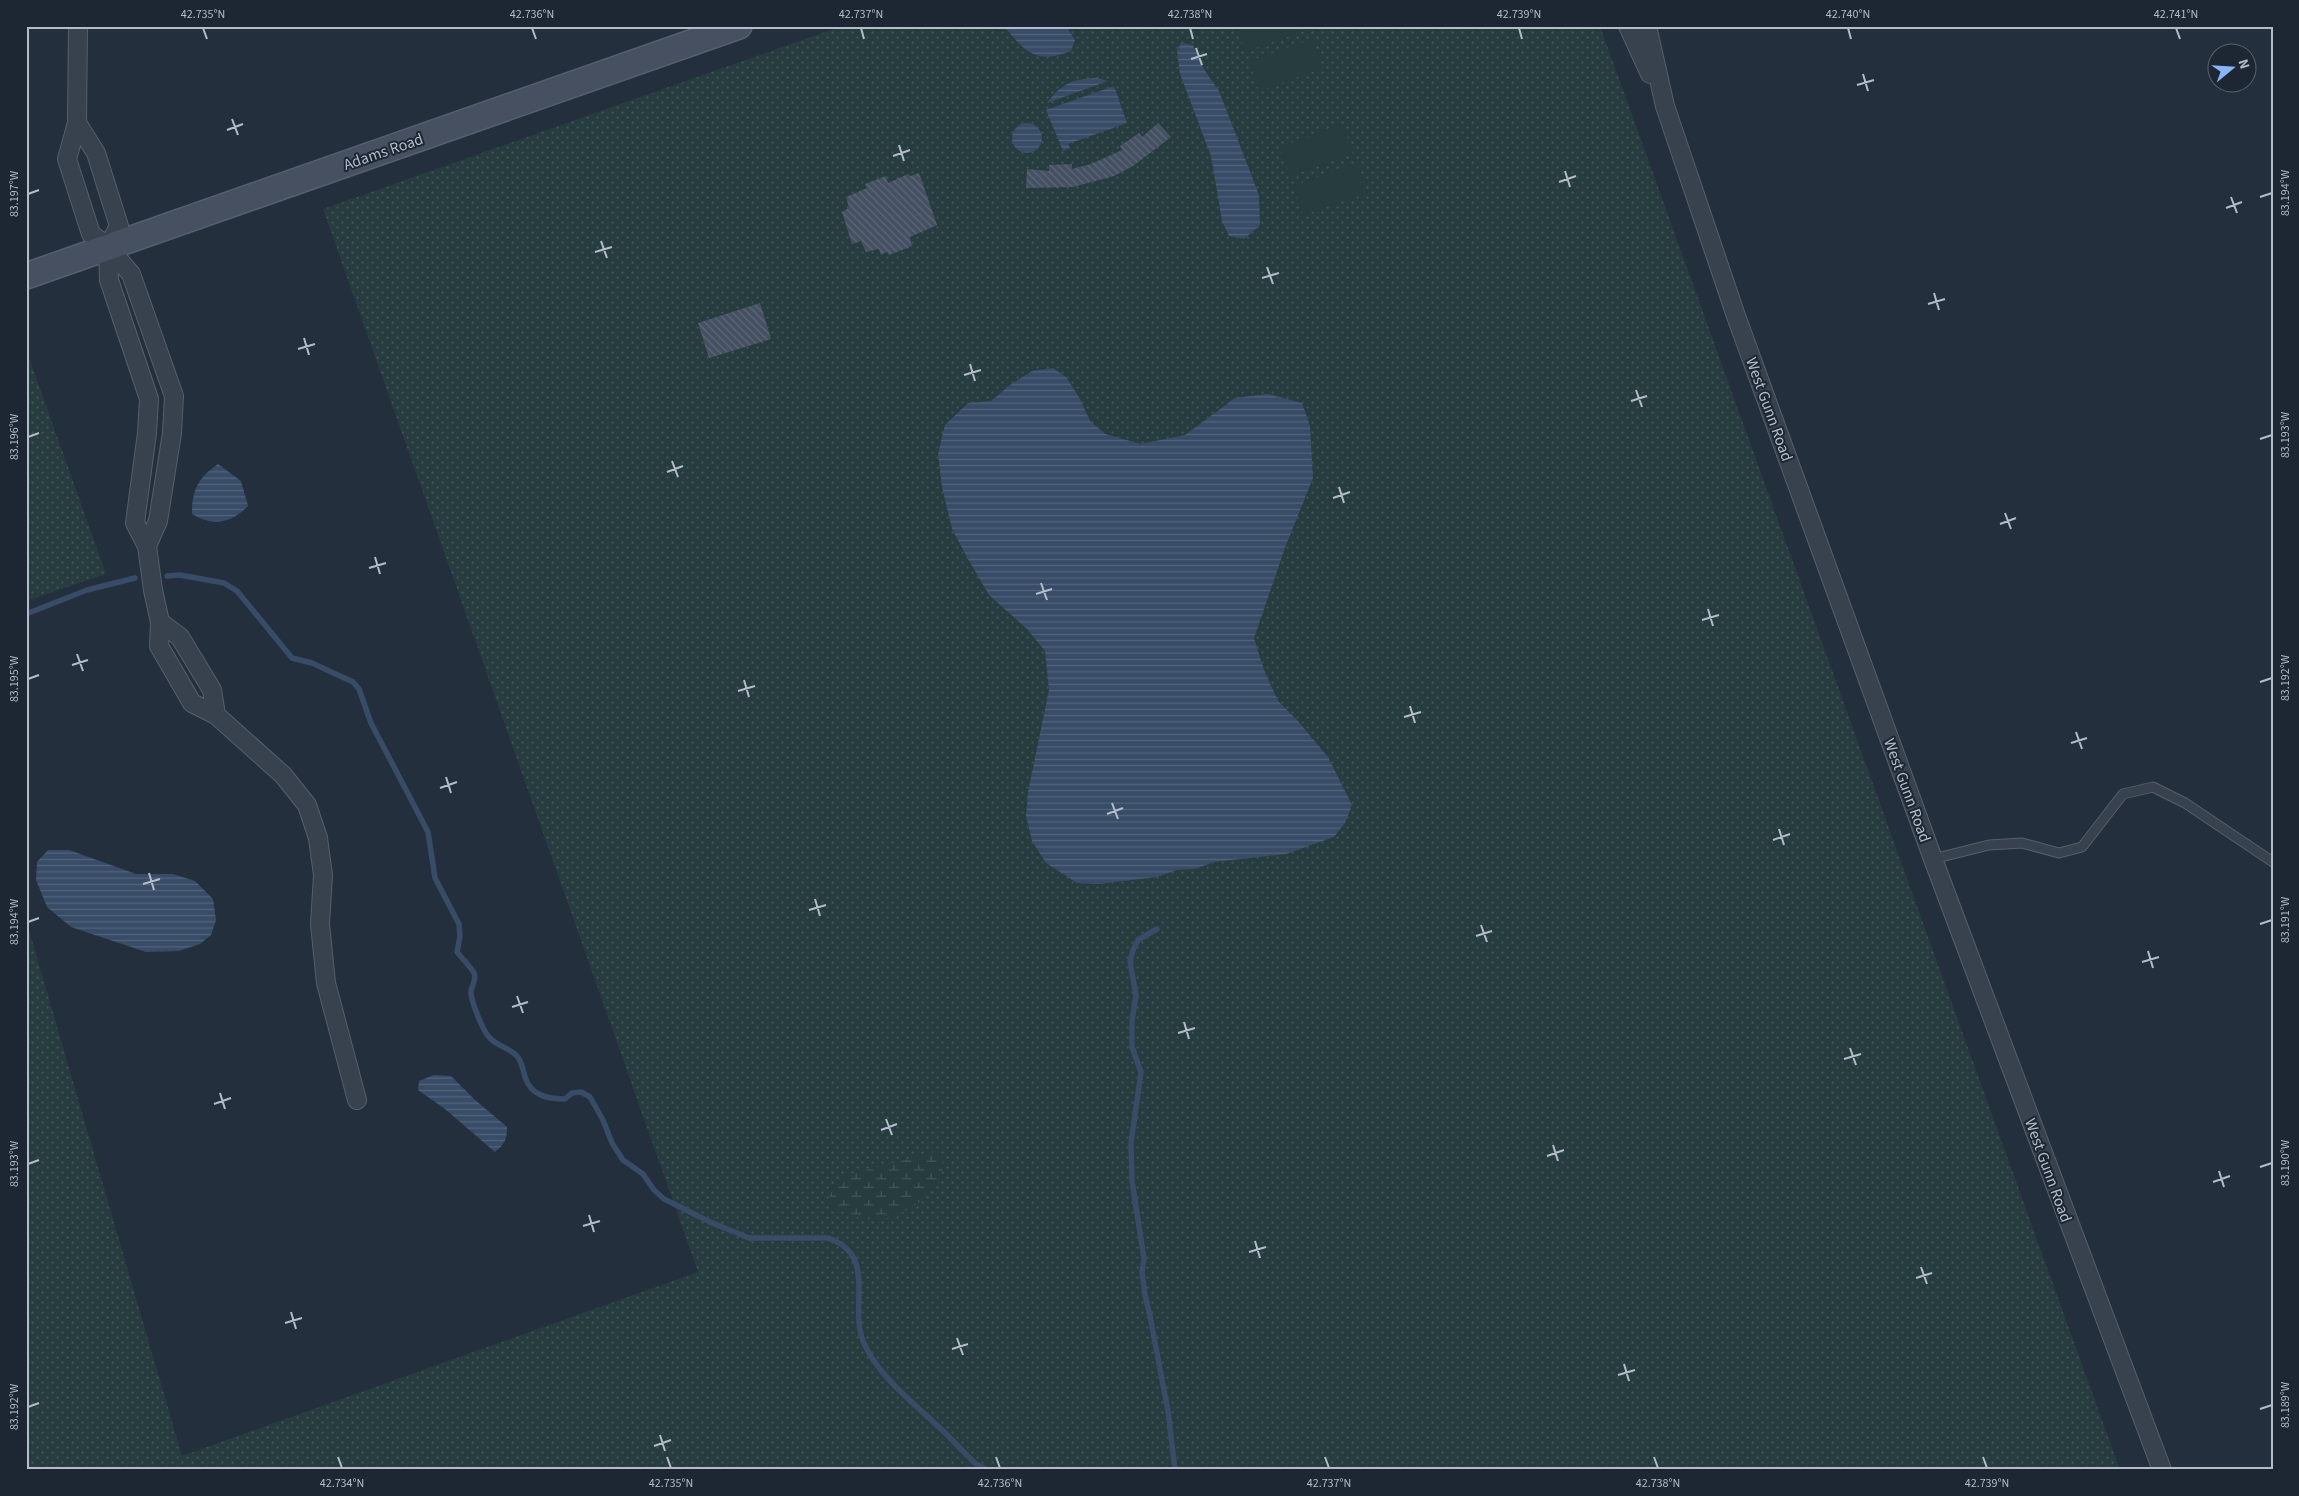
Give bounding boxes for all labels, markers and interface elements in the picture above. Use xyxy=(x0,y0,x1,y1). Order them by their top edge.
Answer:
text: 42.735°N xyxy=(181,6,225,23)
text: 42.736°N xyxy=(510,6,554,23)
text: 42.737°N xyxy=(839,6,883,23)
text: 42.738°N xyxy=(1168,6,1212,23)
text: 42.739°N xyxy=(1497,6,1541,23)
text: 42.740°N xyxy=(1826,6,1870,23)
text: 42.741°N xyxy=(2154,6,2198,23)
north arrow xyxy=(2206,42,2256,92)
text: N xyxy=(2232,57,2254,72)
street label: Adams Road xyxy=(340,128,426,176)
text: 83.194°W xyxy=(2277,169,2294,216)
text: 83.197°W xyxy=(6,170,23,217)
street label: West Gunn Road xyxy=(1740,354,1798,464)
text: 83.193°W xyxy=(2277,411,2294,458)
text: 83.196°W xyxy=(6,413,23,460)
text: 83.192°W xyxy=(2277,654,2294,701)
text: 83.195°W xyxy=(6,655,23,702)
street label: West Gunn Road xyxy=(1878,735,1936,845)
text: 83.191°W xyxy=(2277,896,2294,943)
text: 83.194°W xyxy=(6,898,23,945)
street label: West Gunn Road xyxy=(2019,1115,2077,1225)
text: 83.190°W xyxy=(2277,1139,2294,1186)
text: 83.193°W xyxy=(6,1140,23,1187)
text: 83.189°W xyxy=(2277,1381,2294,1428)
text: 83.192°W xyxy=(6,1383,23,1430)
text: 42.734°N xyxy=(320,1475,364,1492)
text: 42.735°N xyxy=(649,1475,693,1492)
text: 42.736°N xyxy=(978,1475,1022,1492)
text: 42.737°N xyxy=(1307,1475,1351,1492)
text: 42.738°N xyxy=(1636,1475,1680,1492)
text: 42.739°N xyxy=(1965,1475,2009,1492)

